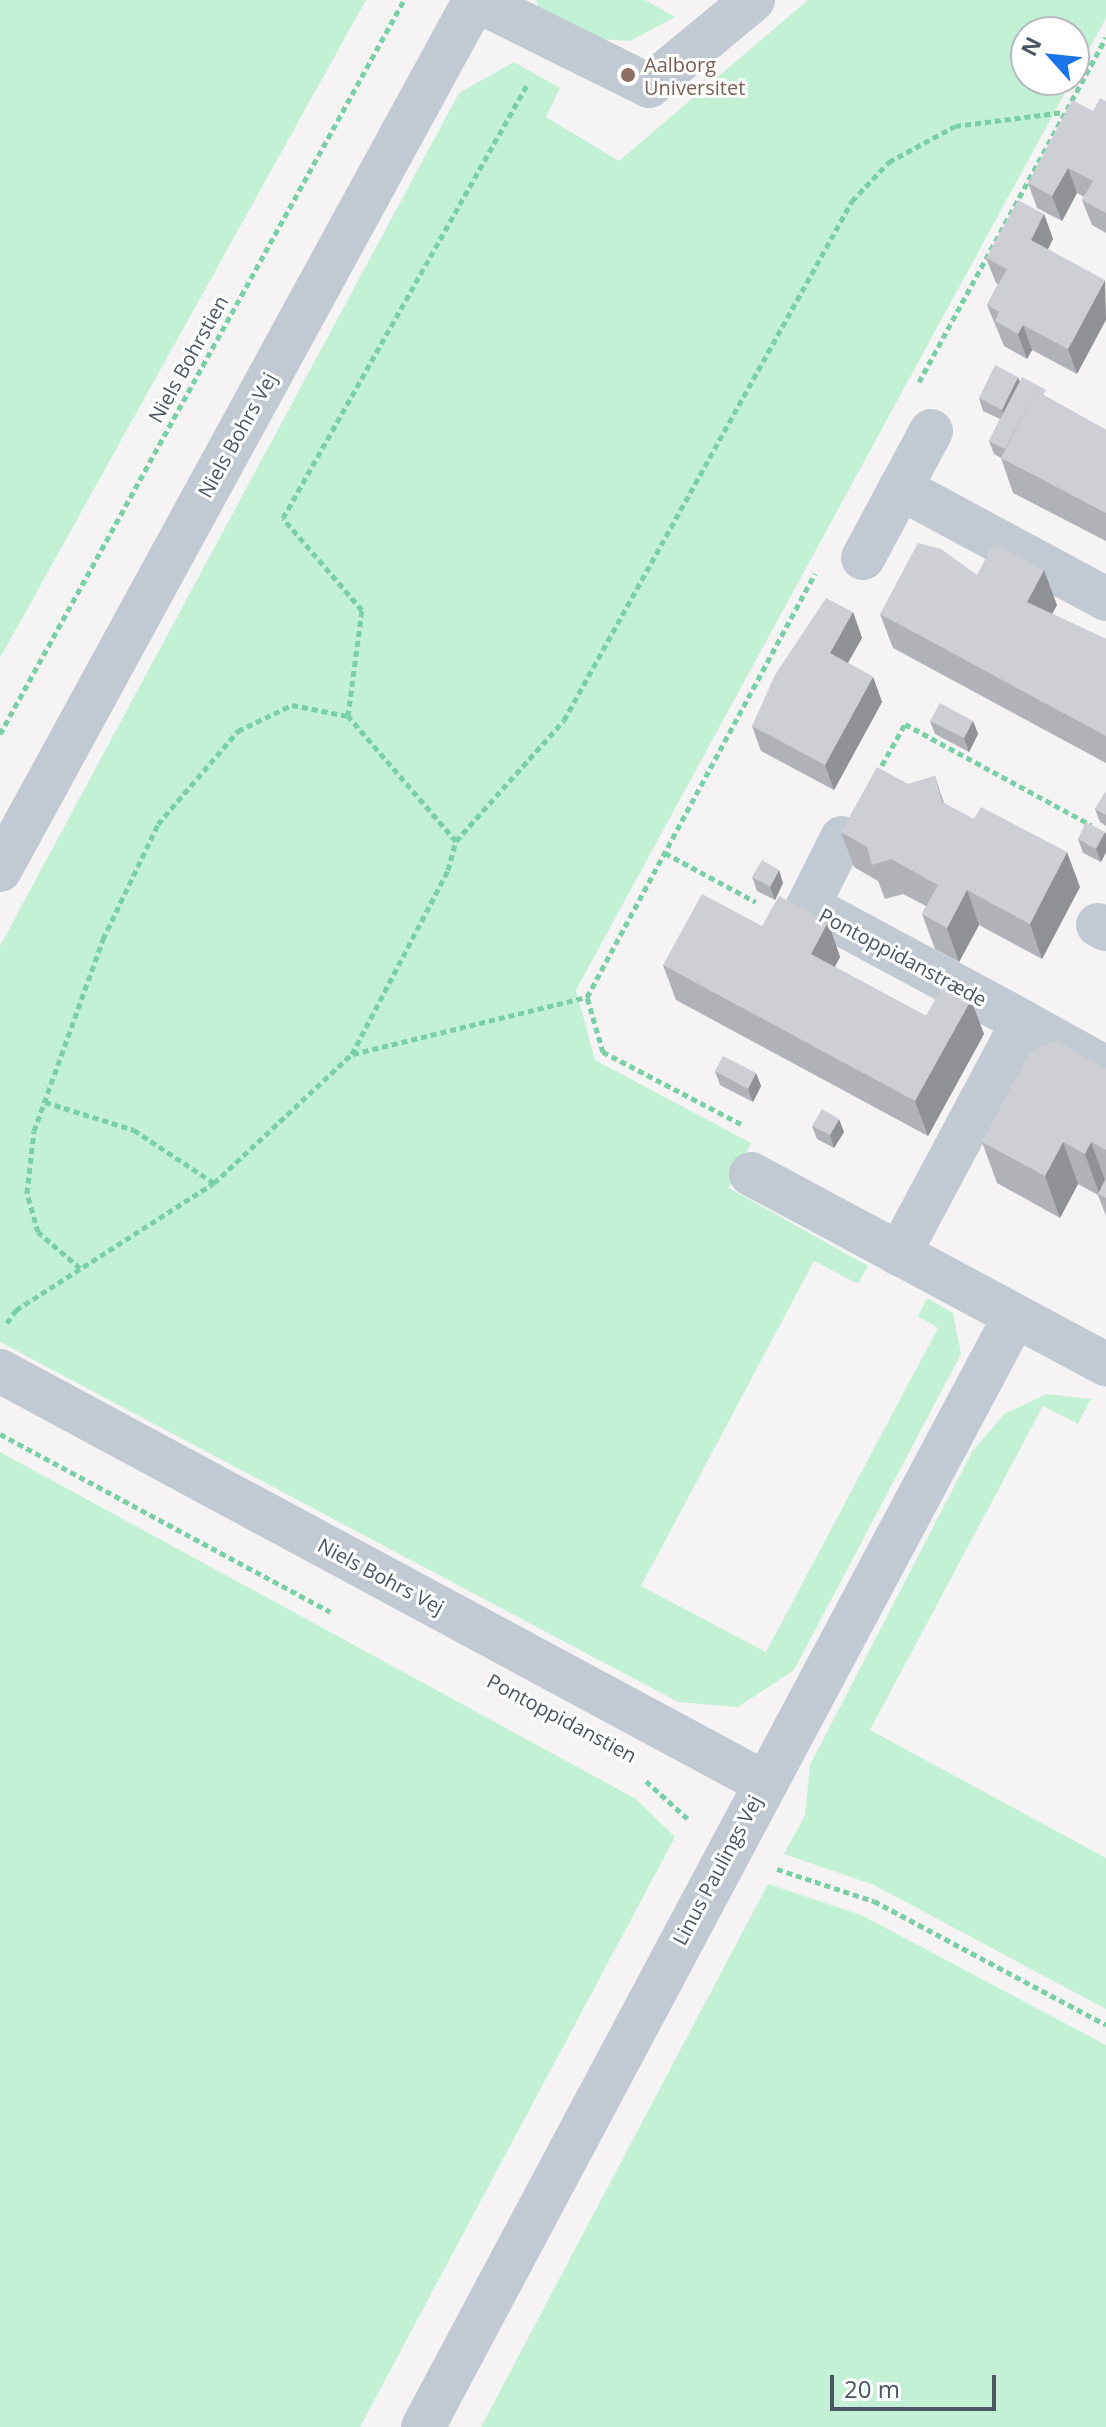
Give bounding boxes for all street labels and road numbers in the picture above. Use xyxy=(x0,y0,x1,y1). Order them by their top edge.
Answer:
street label: Niels Bohrstien xyxy=(143,291,233,427)
street label: Niels Bohrs Vej xyxy=(193,368,281,502)
street label: Pontoppidanstræde xyxy=(815,903,991,1011)
street label: Niels Bohrs Vej xyxy=(314,1533,448,1619)
street label: Pontoppidanstien xyxy=(483,1668,641,1768)
street label: Linus Paulings Vej xyxy=(667,1791,767,1949)

